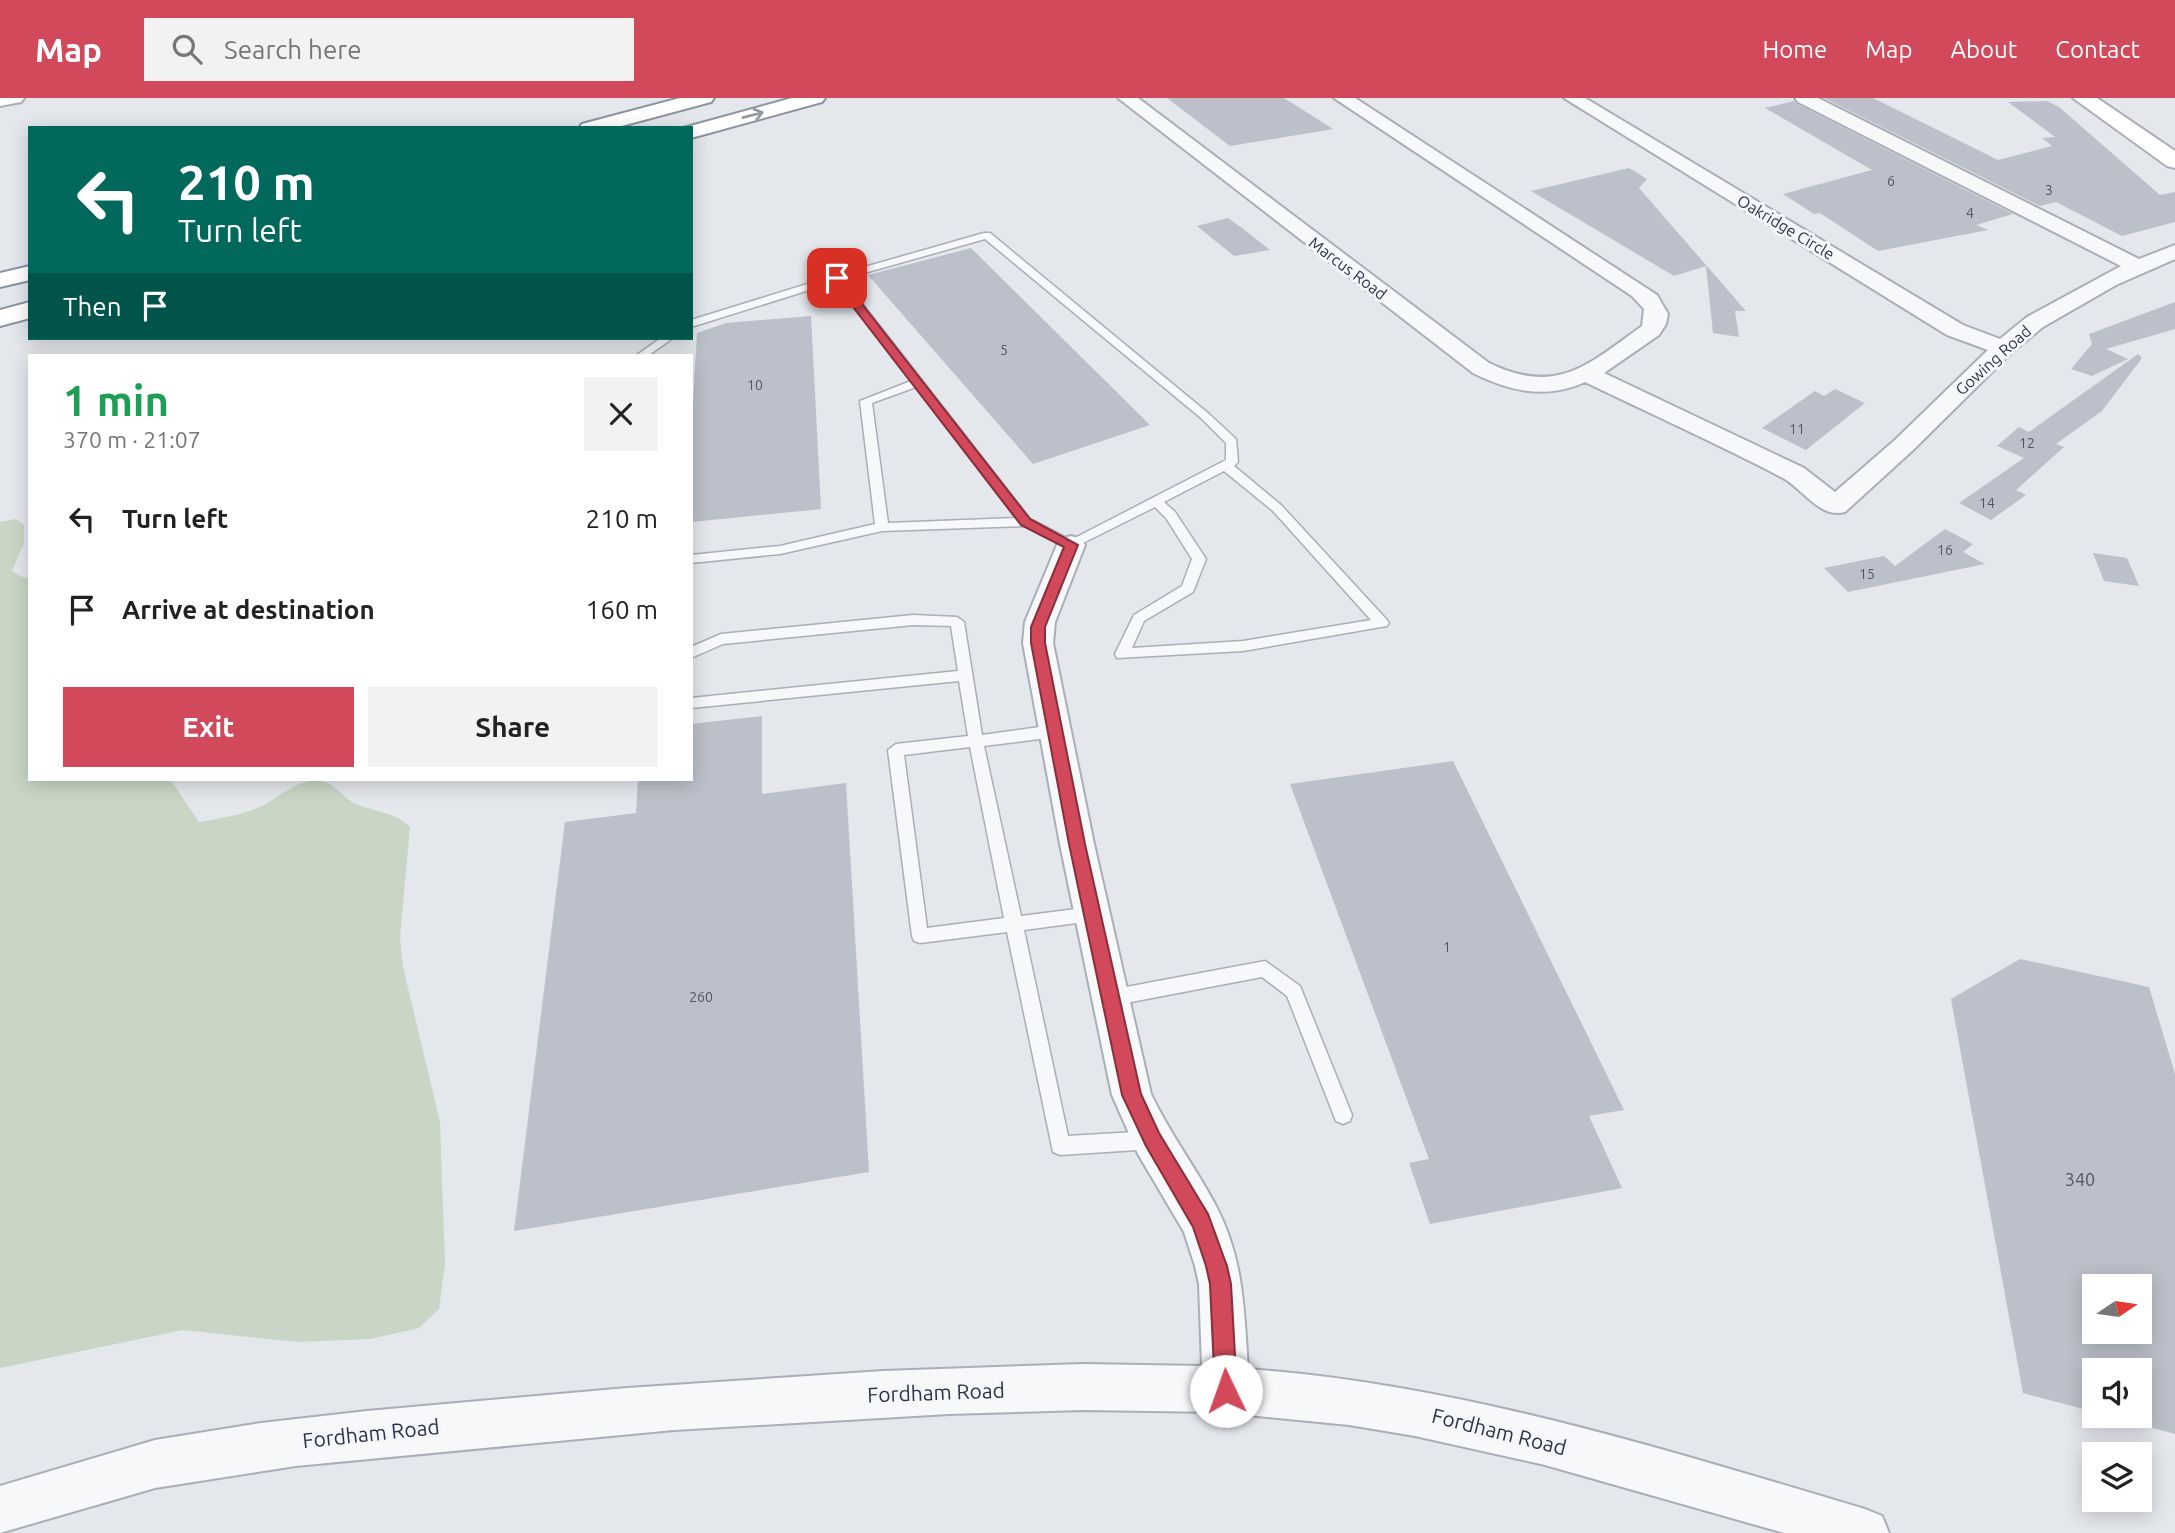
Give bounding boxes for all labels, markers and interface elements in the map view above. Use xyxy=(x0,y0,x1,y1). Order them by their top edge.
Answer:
search box xyxy=(144,18,634,81)
icon: search xyxy=(168,30,206,68)
text: Map xyxy=(35,31,102,68)
text: Search here xyxy=(224,35,362,64)
text: Home xyxy=(1762,36,1827,63)
text: Map xyxy=(1865,36,1912,63)
text: About xyxy=(1950,36,2017,63)
text: Contact xyxy=(2055,36,2140,63)
one-way arrow xyxy=(741,108,764,121)
icon: left xyxy=(63,154,154,245)
text: 210 m xyxy=(178,154,315,209)
house number: 6 xyxy=(1887,173,1895,189)
house number: 3 xyxy=(2045,182,2053,198)
street label: Oakridge Circle xyxy=(1734,191,1838,263)
house number: 4 xyxy=(1966,205,1974,221)
text: Turn left xyxy=(178,212,302,248)
street label: Marcus Road xyxy=(1306,233,1390,303)
pin xyxy=(807,248,867,308)
icon: arrive xyxy=(818,259,856,297)
icon: arrive xyxy=(136,287,174,325)
text: Then xyxy=(63,292,122,321)
street label: Gowing Road xyxy=(1952,321,2034,399)
house number: 5 xyxy=(1000,342,1008,358)
text: 1 min xyxy=(63,377,169,424)
button: close xyxy=(584,377,658,451)
house number: 10 xyxy=(747,377,763,393)
house number: 11 xyxy=(1789,421,1805,437)
text: 370 m · 21:07 xyxy=(63,427,201,452)
house number: 12 xyxy=(2019,435,2035,451)
house number: 14 xyxy=(1979,495,1995,511)
icon: left xyxy=(63,500,101,538)
text: Turn left xyxy=(122,504,228,533)
text: 210 m xyxy=(586,504,658,533)
house number: 16 xyxy=(1937,542,1953,558)
house number: 15 xyxy=(1859,566,1875,582)
icon: arrive xyxy=(63,591,101,629)
text: Arrive at destination xyxy=(122,595,375,624)
text: 160 m xyxy=(586,595,658,624)
button: Exit xyxy=(63,687,354,767)
button: Share xyxy=(368,687,658,767)
house number: 1 xyxy=(1443,939,1451,955)
house number: 260 xyxy=(689,989,713,1005)
house number: 340 xyxy=(2065,1169,2095,1189)
north arrow xyxy=(2082,1274,2152,1344)
map controls xyxy=(2082,1274,2152,1512)
position arrow xyxy=(1189,1354,1263,1428)
button: sound xyxy=(2082,1358,2152,1428)
street label: Fordham Road xyxy=(867,1378,1005,1406)
street label: Fordham Road xyxy=(1430,1403,1569,1459)
street label: Fordham Road xyxy=(301,1414,441,1452)
button: layers xyxy=(2082,1442,2152,1512)

